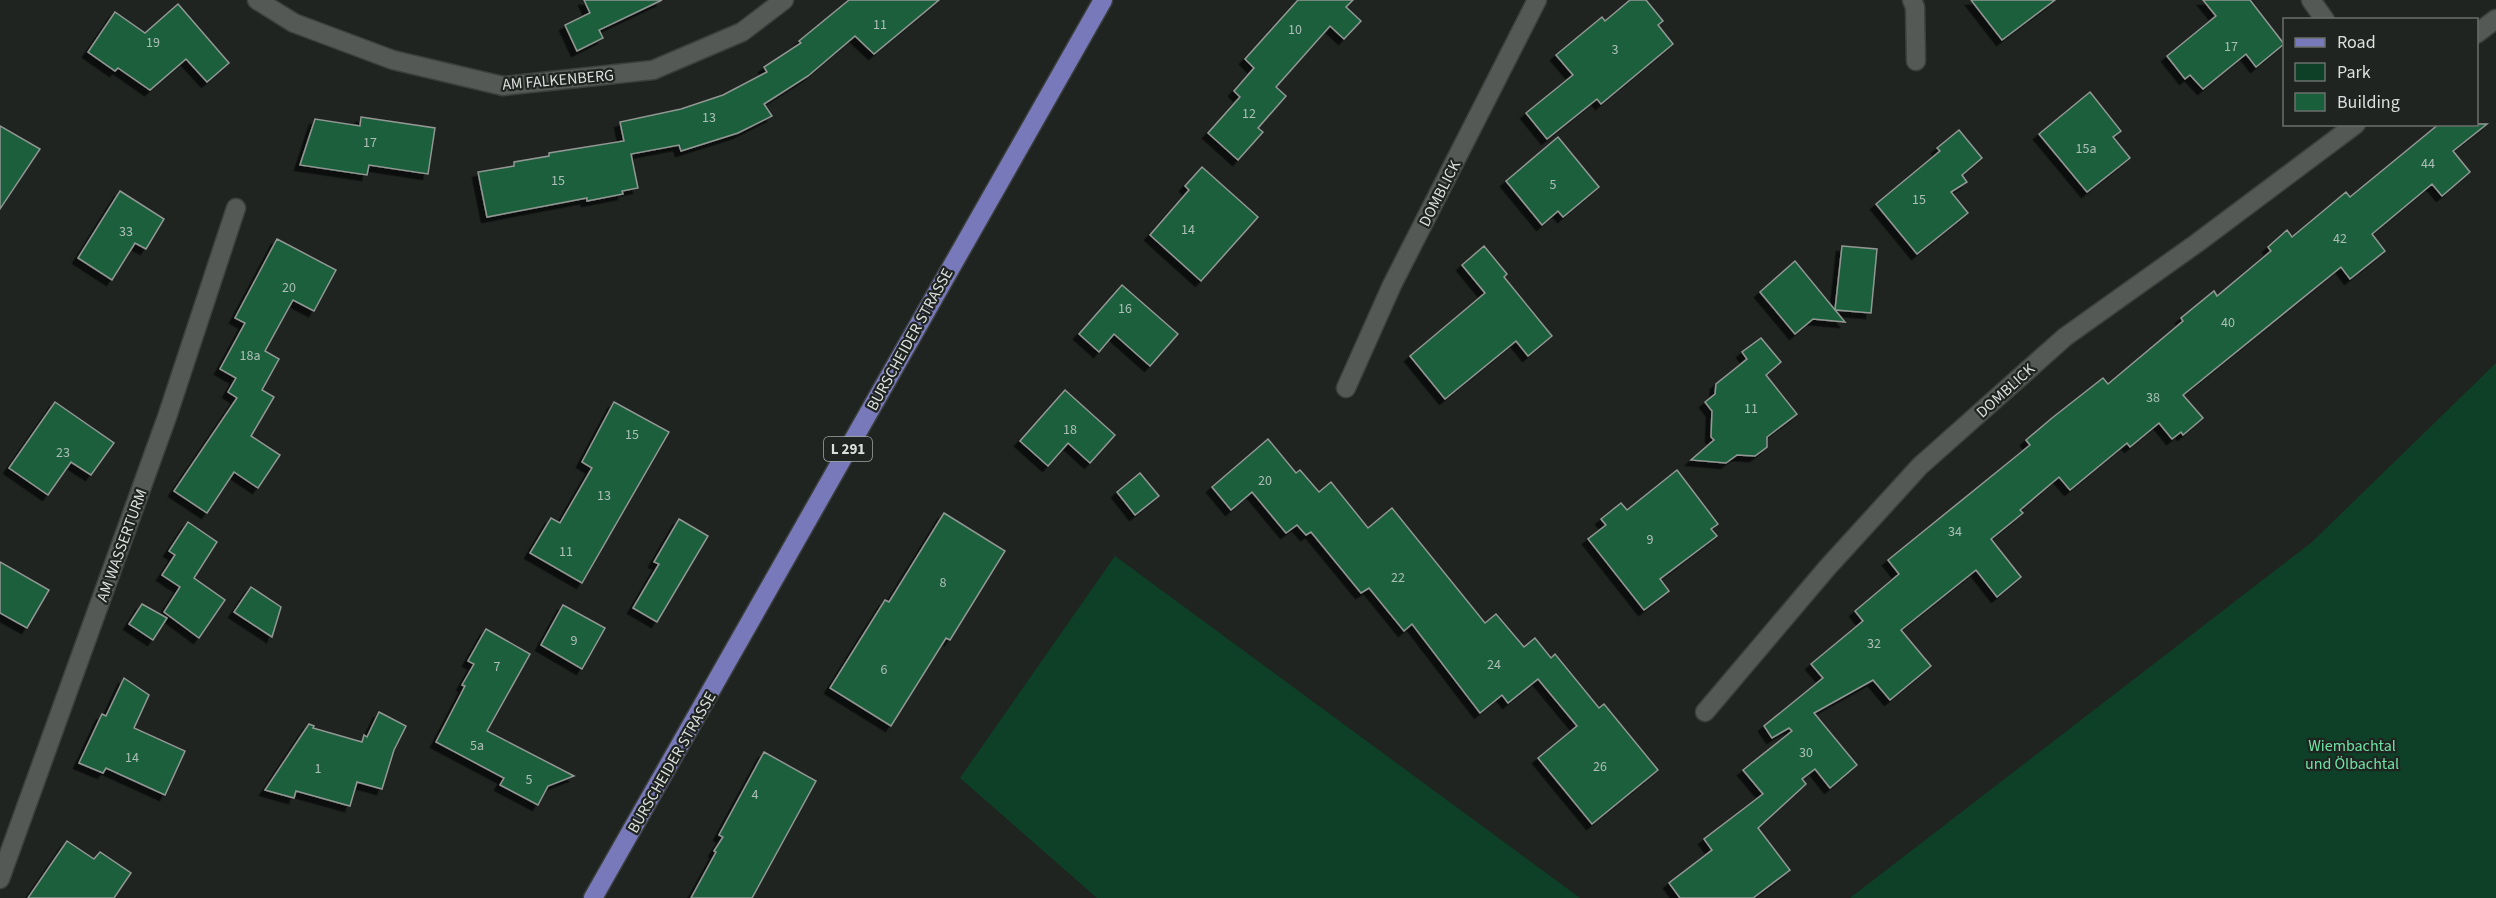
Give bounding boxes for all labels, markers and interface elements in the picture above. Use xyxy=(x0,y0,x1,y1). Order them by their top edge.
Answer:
house number: 11 xyxy=(873,15,887,35)
legend xyxy=(2283,18,2478,126)
house number: 10 xyxy=(1288,20,1302,40)
text: Road xyxy=(2337,30,2376,55)
house number: 19 xyxy=(146,33,160,53)
house number: 17 xyxy=(2224,37,2238,57)
house number: 3 xyxy=(1612,40,1619,60)
text: Park xyxy=(2337,60,2371,85)
street label: AM FALKENBERG xyxy=(501,64,615,96)
text: Building xyxy=(2337,90,2400,115)
house number: 12 xyxy=(1242,104,1256,124)
house number: 13 xyxy=(702,108,716,128)
house number: 17 xyxy=(363,133,377,153)
house number: 15a xyxy=(2076,139,2096,159)
house number: 44 xyxy=(2421,154,2435,174)
street label: DOMBLICK xyxy=(1414,156,1466,230)
house number: 15 xyxy=(551,171,565,191)
house number: 5 xyxy=(1550,175,1557,195)
house number: 15 xyxy=(1912,190,1926,210)
house number: 14 xyxy=(1181,220,1195,240)
house number: 33 xyxy=(119,222,133,242)
house number: 42 xyxy=(2333,229,2347,249)
street label: BURSCHEIDER STRASSE xyxy=(862,264,958,415)
house number: 20 xyxy=(282,278,296,298)
house number: 16 xyxy=(1118,299,1132,319)
house number: 40 xyxy=(2221,313,2235,333)
house number: 18a xyxy=(240,346,260,366)
street label: DOMBLICK xyxy=(1972,358,2040,423)
house number: 38 xyxy=(2146,388,2160,408)
house number: 11 xyxy=(1744,399,1758,419)
house number: 18 xyxy=(1063,420,1077,440)
house number: 15 xyxy=(625,425,639,445)
road number: L 291 xyxy=(824,437,872,461)
house number: 23 xyxy=(56,443,70,463)
house number: 20 xyxy=(1258,471,1272,491)
street label: AM WASSERTURM xyxy=(91,486,153,605)
house number: 13 xyxy=(597,486,611,506)
house number: 34 xyxy=(1948,522,1962,542)
house number: 9 xyxy=(1647,530,1654,550)
house number: 11 xyxy=(559,542,573,562)
house number: 22 xyxy=(1391,568,1405,588)
house number: 8 xyxy=(940,573,947,593)
house number: 9 xyxy=(571,631,578,651)
house number: 32 xyxy=(1867,634,1881,654)
house number: 24 xyxy=(1487,655,1501,675)
house number: 7 xyxy=(494,657,501,677)
house number: 6 xyxy=(881,660,888,680)
street label: BURSCHEIDER STRASSE xyxy=(622,688,721,837)
park label: Wiembachtal und Ölbachtal xyxy=(2305,735,2399,775)
house number: 5a xyxy=(470,736,484,756)
house number: 30 xyxy=(1799,743,1813,763)
house number: 14 xyxy=(125,748,139,768)
house number: 26 xyxy=(1593,757,1607,777)
house number: 1 xyxy=(315,759,322,779)
house number: 5 xyxy=(526,770,533,790)
house number: 4 xyxy=(752,785,759,805)

